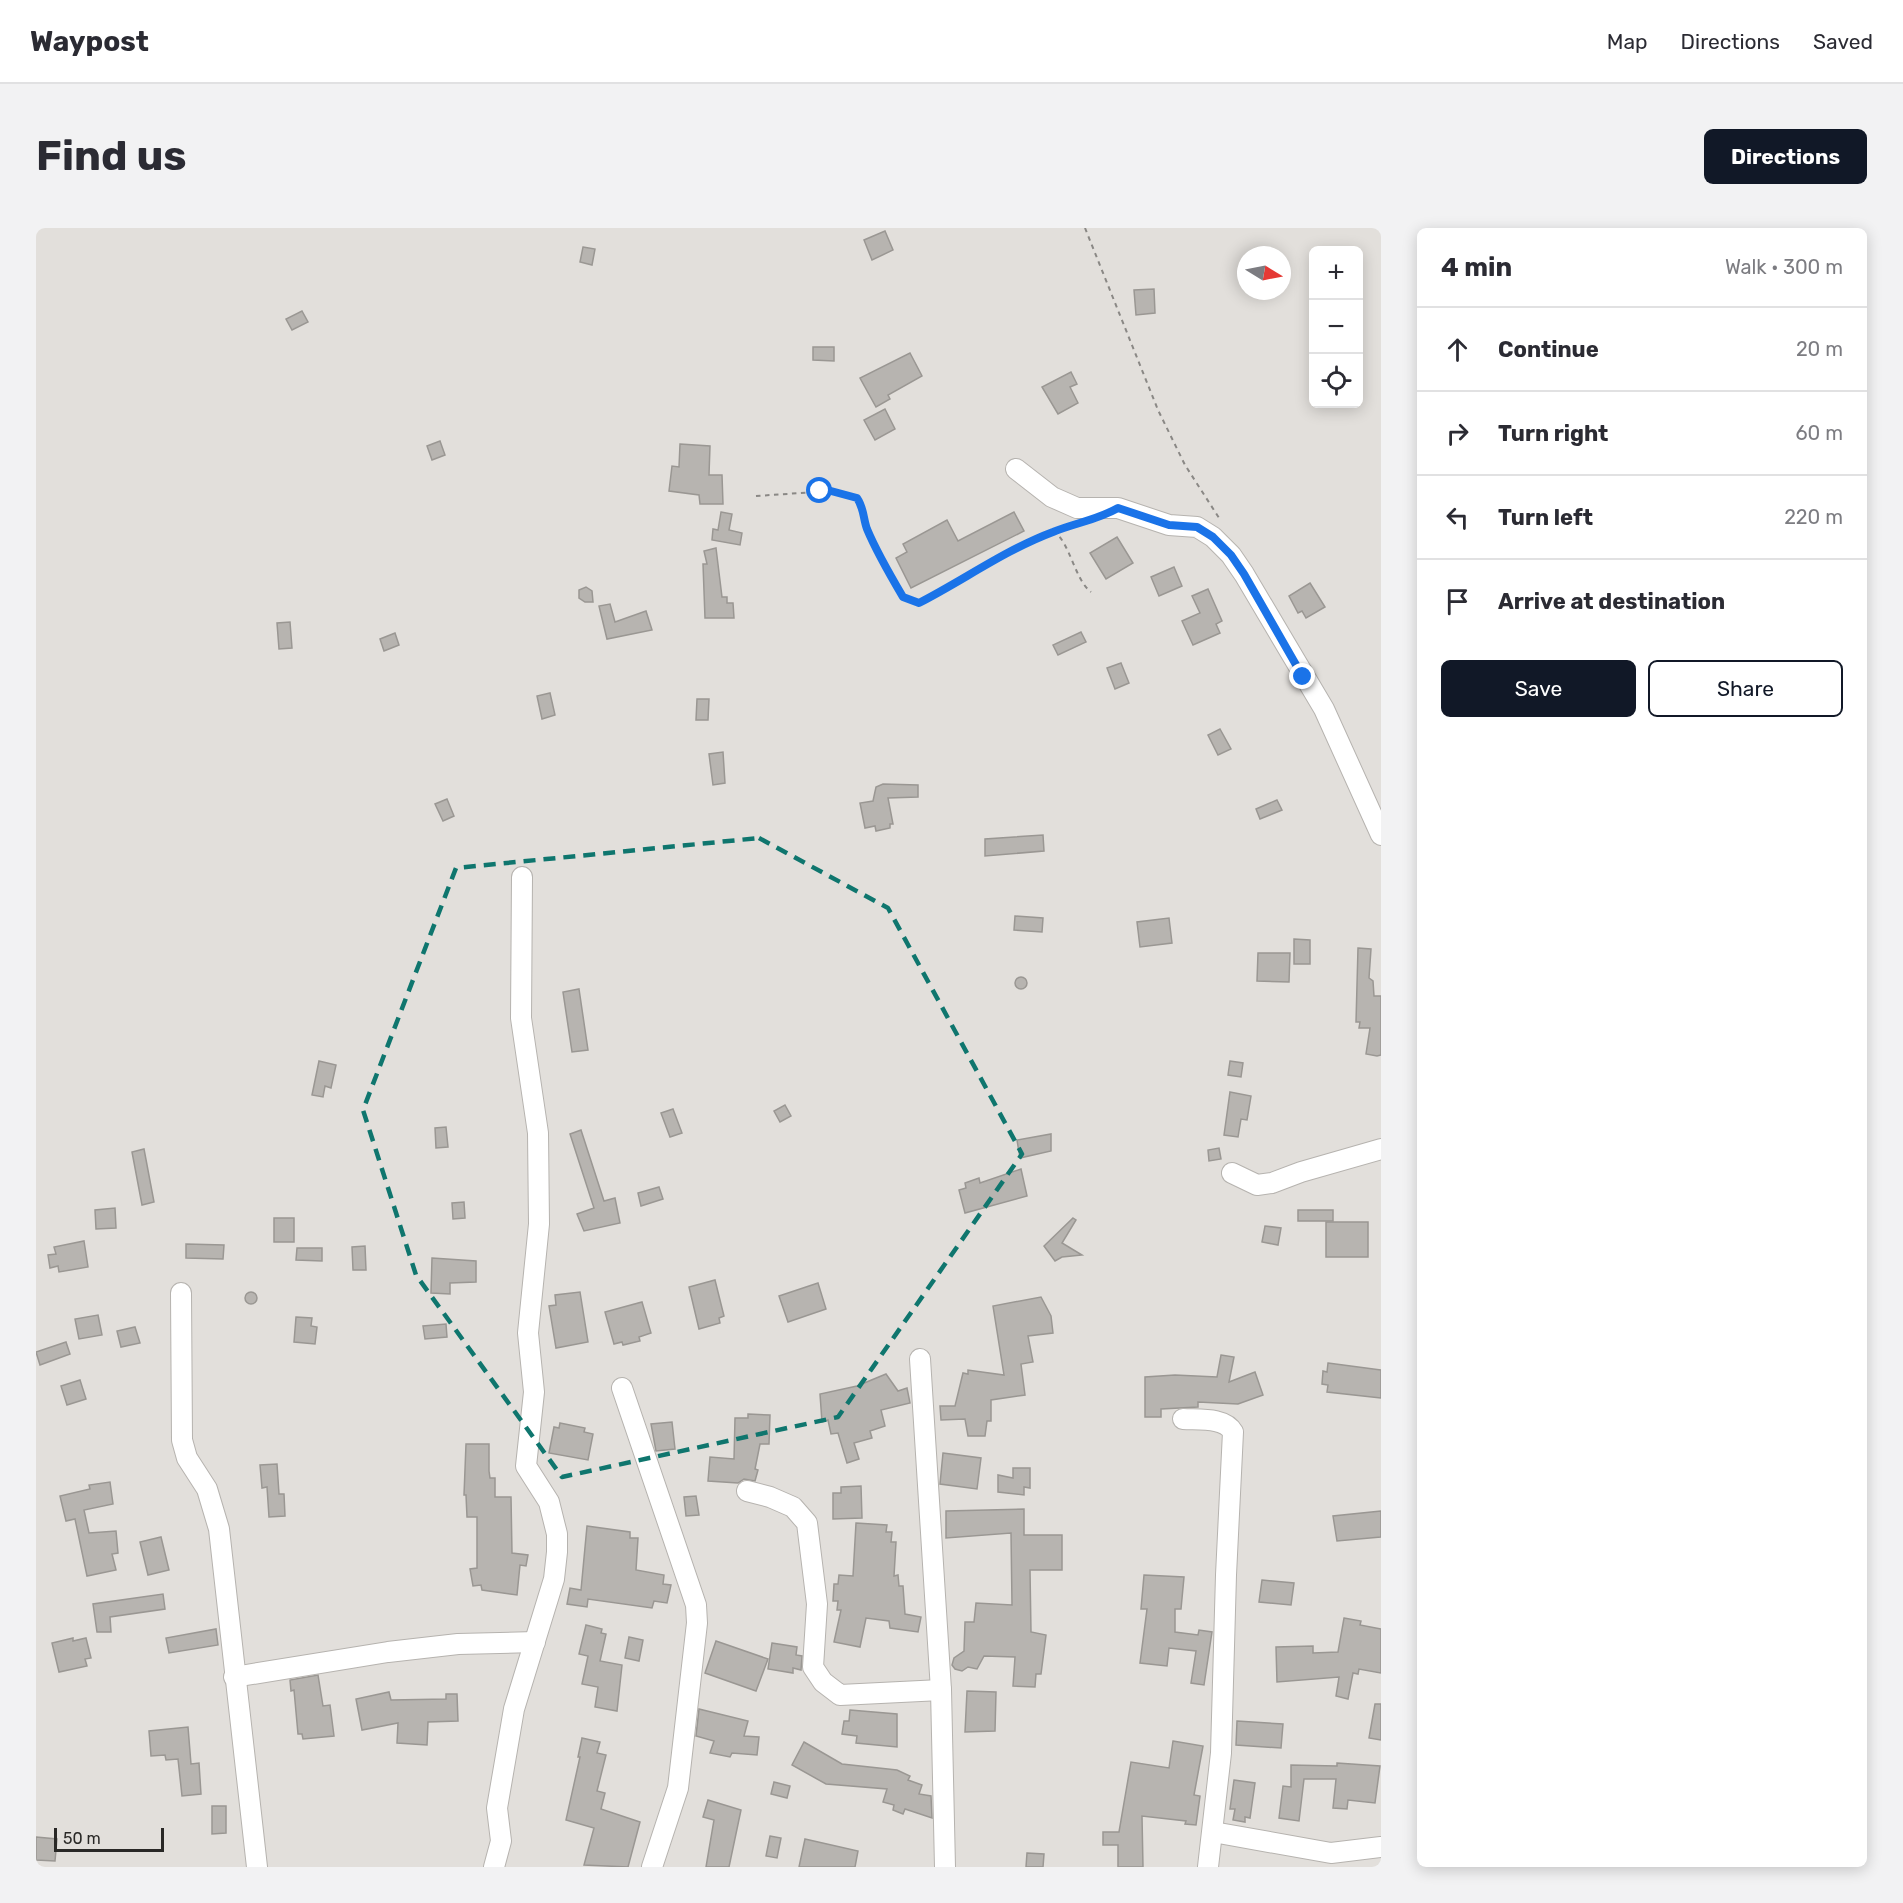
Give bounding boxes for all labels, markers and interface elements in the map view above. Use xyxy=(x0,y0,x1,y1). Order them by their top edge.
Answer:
text: Waypost xyxy=(30,25,149,58)
text: Map xyxy=(1607,29,1648,54)
text: Directions xyxy=(1681,29,1780,54)
text: Saved xyxy=(1813,29,1873,54)
button: Directions xyxy=(1704,129,1867,184)
text: Find us xyxy=(36,131,187,181)
north arrow xyxy=(1237,246,1291,300)
map controls xyxy=(1309,246,1363,408)
button: + xyxy=(1309,246,1363,300)
text: 4 min xyxy=(1441,252,1512,283)
text: Walk · 300 m xyxy=(1725,255,1843,279)
button: − xyxy=(1309,300,1363,354)
icon: ahead xyxy=(1441,333,1474,366)
text: Continue xyxy=(1498,336,1599,363)
text: 20 m xyxy=(1796,337,1843,361)
button: locate xyxy=(1309,354,1363,408)
icon: right xyxy=(1441,417,1474,450)
text: Turn right xyxy=(1498,420,1608,447)
text: 60 m xyxy=(1796,421,1843,445)
route start xyxy=(806,477,832,503)
icon: left xyxy=(1441,501,1474,534)
text: Turn left xyxy=(1498,504,1593,531)
text: 220 m xyxy=(1784,505,1843,529)
icon: arrive xyxy=(1441,585,1474,618)
text: Arrive at destination xyxy=(1498,588,1725,615)
button: Save xyxy=(1441,660,1636,717)
button: Share xyxy=(1648,660,1843,717)
route end xyxy=(1289,663,1315,689)
scale bar xyxy=(54,1825,164,1852)
text: 50 m xyxy=(63,1829,101,1848)

